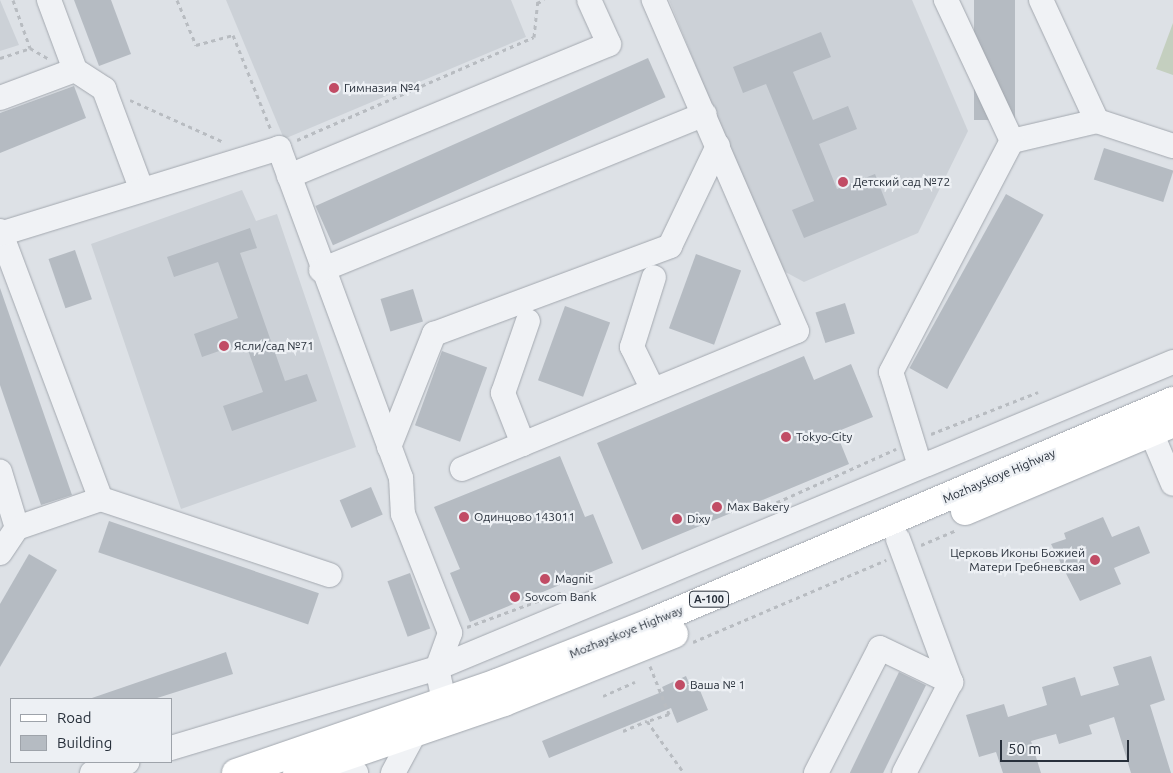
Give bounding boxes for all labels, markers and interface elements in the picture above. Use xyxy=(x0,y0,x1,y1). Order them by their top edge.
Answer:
place label: Гимназия №4 xyxy=(344,81,420,95)
marker: Гимназия №4 xyxy=(328,82,340,94)
place label: Детский сад №72 xyxy=(853,175,950,189)
marker: Детский сад №72 xyxy=(837,176,849,188)
place label: Ясли/сад №71 xyxy=(234,339,314,353)
marker: Ясли/сад №71 xyxy=(218,340,230,352)
place label: Tokyo-City xyxy=(796,430,852,444)
marker: Tokyo-City xyxy=(780,431,792,443)
street label: Mozhayskoye Highway xyxy=(940,446,1058,506)
place label: Max Bakery xyxy=(727,500,789,514)
marker: Max Bakery xyxy=(711,501,723,513)
place label: Одинцово 143011 xyxy=(474,510,575,524)
marker: Одинцово 143011 xyxy=(458,511,470,523)
place label: Dixy xyxy=(687,512,710,526)
marker: Dixy xyxy=(671,513,683,525)
place label: Церковь Иконы Божией Матери Гребневская xyxy=(950,546,1085,574)
marker: Церковь Иконы Божией Матери Гребневская xyxy=(1089,554,1101,566)
place label: Magnit xyxy=(555,572,593,586)
marker: Magnit xyxy=(539,573,551,585)
place label: Sovcom Bank xyxy=(525,590,596,604)
road number: А-100 xyxy=(689,590,729,608)
marker: Sovcom Bank xyxy=(509,591,521,603)
street label: Mozhayskoye Highway xyxy=(567,603,685,661)
place label: Ваша № 1 xyxy=(690,678,745,692)
marker: Ваша № 1 xyxy=(674,679,686,691)
legend xyxy=(10,698,172,763)
text: Road xyxy=(57,709,92,726)
scale bar xyxy=(1003,730,1132,762)
text: Building xyxy=(57,734,112,751)
text: 50 m xyxy=(1008,740,1041,757)

